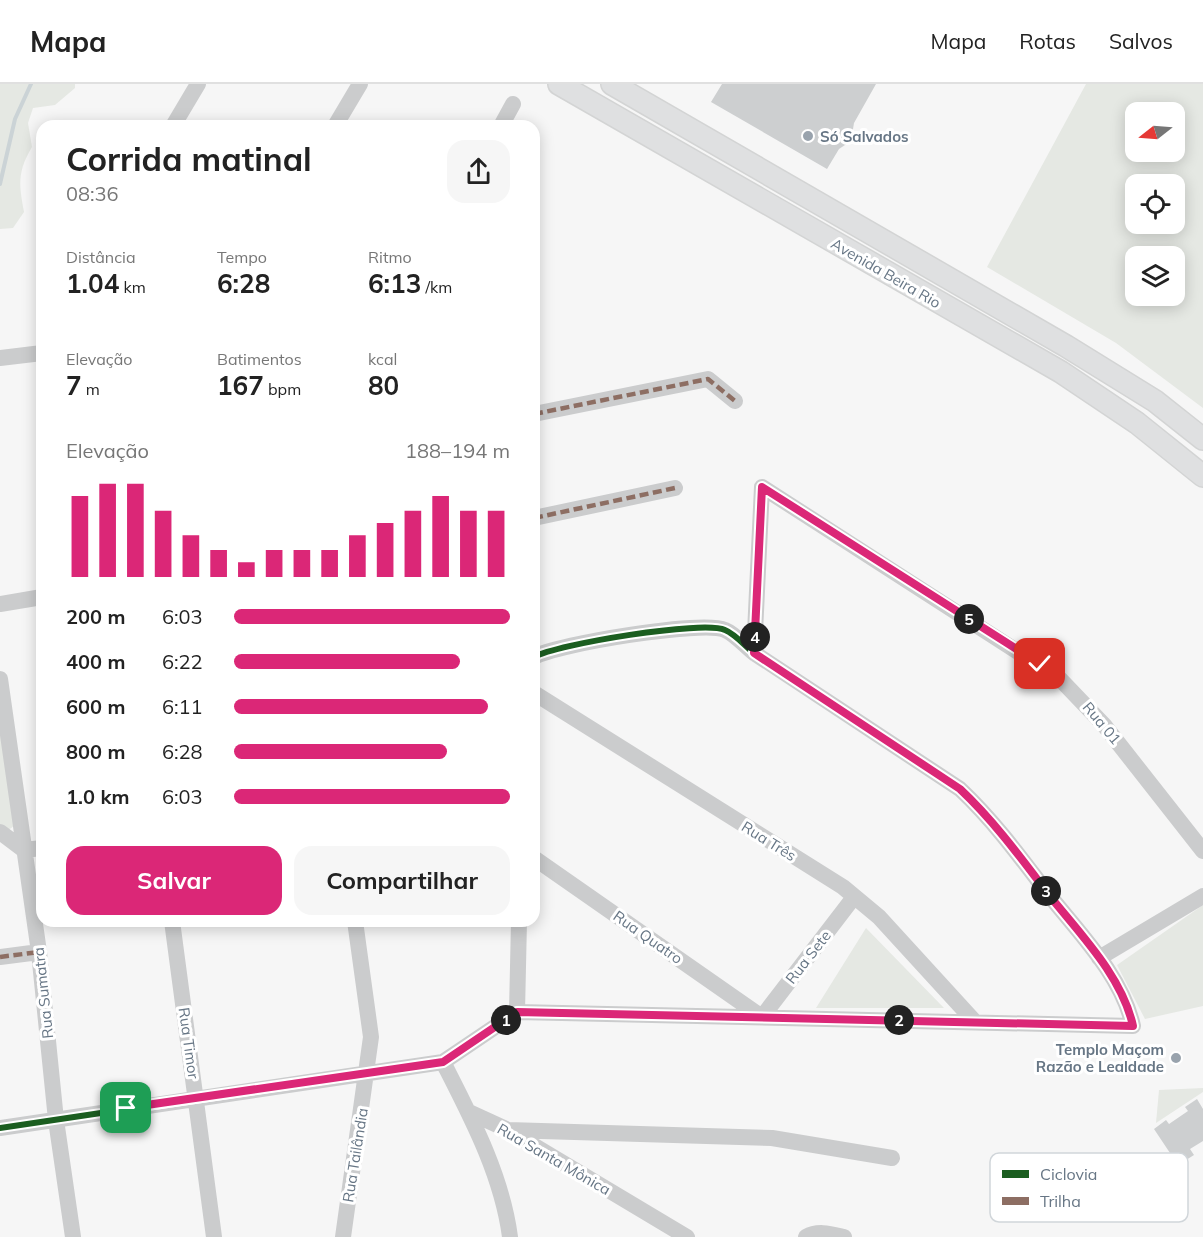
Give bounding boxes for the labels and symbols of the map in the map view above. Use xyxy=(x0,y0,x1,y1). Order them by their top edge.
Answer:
north arrow xyxy=(1125,102,1185,162)
place label: Só Salvados xyxy=(820,127,909,146)
marker: Só Salvados xyxy=(801,129,815,143)
street label: Avenida Beira Rio xyxy=(828,234,944,312)
pin: 5 xyxy=(954,604,984,634)
pin: 4 xyxy=(740,622,770,652)
pin xyxy=(1014,638,1065,689)
street label: Rua 01 xyxy=(1079,698,1125,748)
street label: Rua Três xyxy=(738,817,800,865)
pin: 3 xyxy=(1031,876,1061,906)
street label: Rua Quatro xyxy=(610,906,686,968)
street label: Rua Sete xyxy=(781,926,835,988)
street label: Rua Sumatra xyxy=(29,946,57,1040)
pin: 1 xyxy=(491,1005,521,1035)
pin: 2 xyxy=(884,1005,914,1035)
street label: Rua Timor xyxy=(175,1006,203,1080)
place label: Templo Maçom Razão e Lealdade xyxy=(1036,1040,1164,1076)
marker: Templo Maçom Razão e Lealdade xyxy=(1169,1051,1183,1065)
pin xyxy=(100,1082,151,1133)
street label: Rua Tailândia xyxy=(338,1106,372,1204)
street label: Rua Santa Mônica xyxy=(494,1119,614,1199)
legend xyxy=(990,1153,1188,1222)
text: Ciclovia xyxy=(1040,1164,1097,1184)
text: Trilha xyxy=(1040,1191,1081,1211)

